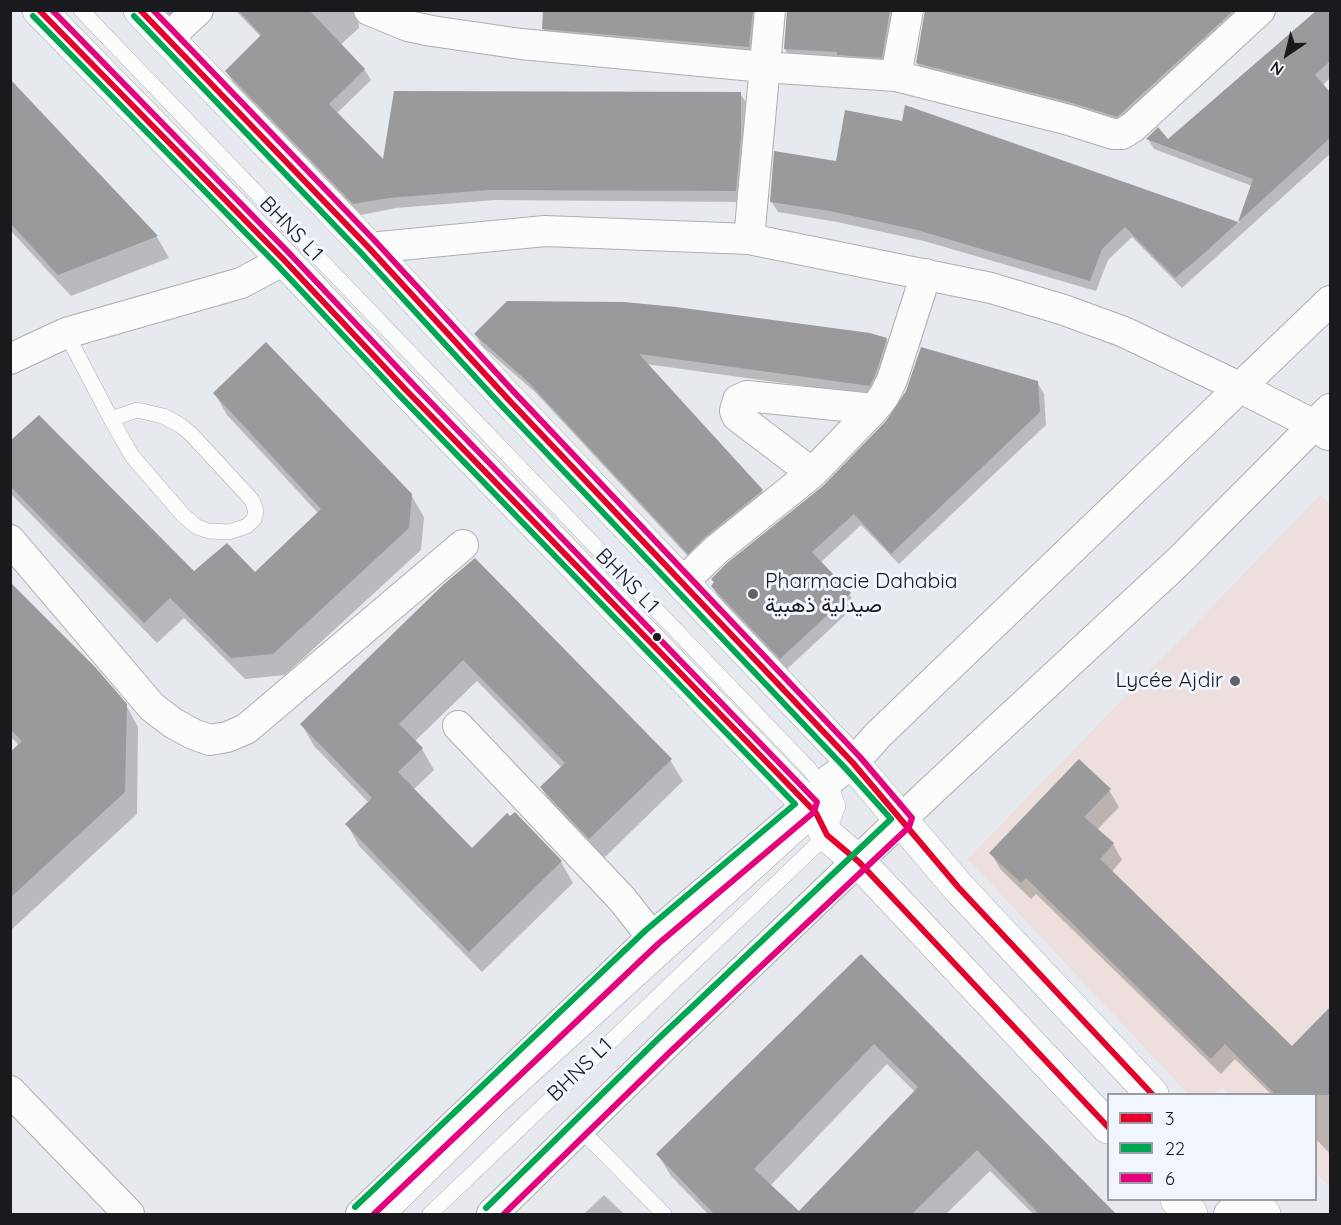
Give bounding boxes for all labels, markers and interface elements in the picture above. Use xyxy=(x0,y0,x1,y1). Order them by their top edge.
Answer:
north arrow xyxy=(1257,24,1317,84)
text: N xyxy=(1266,57,1287,80)
street label: BHNS L1 xyxy=(254,191,328,267)
street label: BHNS L1 xyxy=(590,543,664,619)
place label: Pharmacie Dahabia صيدلية ذهبية xyxy=(765,569,958,619)
marker: Pharmacie Dahabia صيدلية ذهبية xyxy=(746,587,760,601)
unlabelled marker xyxy=(651,631,663,643)
place label: Lycée Ajdir xyxy=(1116,668,1223,694)
marker: Lycée Ajdir xyxy=(1228,674,1242,688)
street label: BHNS L1 xyxy=(542,1033,618,1107)
legend xyxy=(1107,1093,1317,1201)
text: 3 xyxy=(1165,1107,1174,1130)
text: 22 xyxy=(1165,1137,1185,1160)
text: 6 xyxy=(1165,1167,1175,1190)

